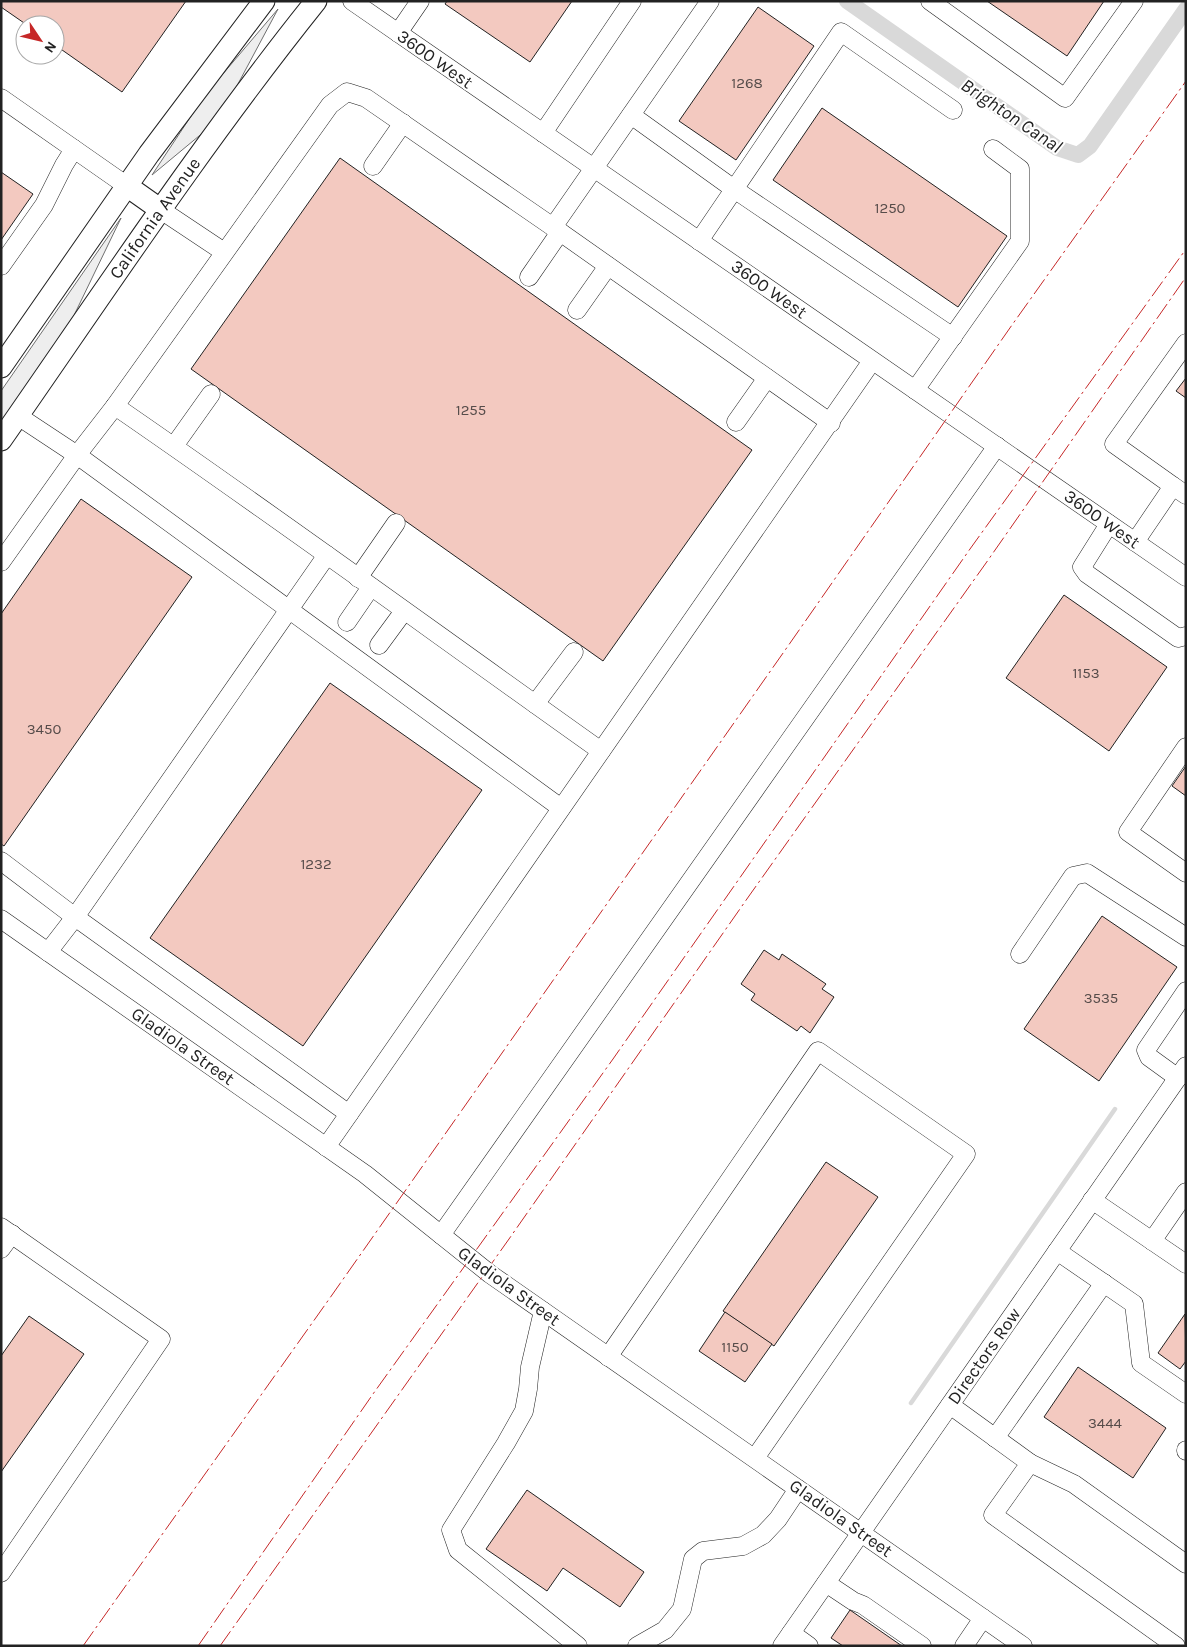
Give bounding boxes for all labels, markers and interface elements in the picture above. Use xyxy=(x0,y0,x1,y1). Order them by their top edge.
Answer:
north arrow xyxy=(15,15,65,65)
street label: 3600 West xyxy=(393,25,477,93)
text: N xyxy=(40,38,60,56)
house number: 1268 xyxy=(731,74,763,92)
water label: Brighton Canal xyxy=(957,74,1066,158)
street label: California Avenue xyxy=(105,153,205,283)
house number: 1250 xyxy=(874,199,906,217)
street label: 3600 West xyxy=(727,255,811,323)
house number: 1255 xyxy=(456,401,486,419)
street label: 3600 West xyxy=(1060,485,1144,553)
house number: 1153 xyxy=(1072,664,1100,682)
house number: 3450 xyxy=(27,720,61,738)
house number: 1232 xyxy=(300,855,332,873)
house number: 3535 xyxy=(1084,989,1118,1007)
street label: Gladiola Street xyxy=(127,1002,239,1090)
street label: Gladiola Street xyxy=(454,1242,565,1331)
street label: Directors Row xyxy=(943,1303,1025,1409)
house number: 1150 xyxy=(721,1338,749,1356)
house number: 3444 xyxy=(1088,1414,1123,1432)
street label: Gladiola Street xyxy=(785,1474,897,1562)

